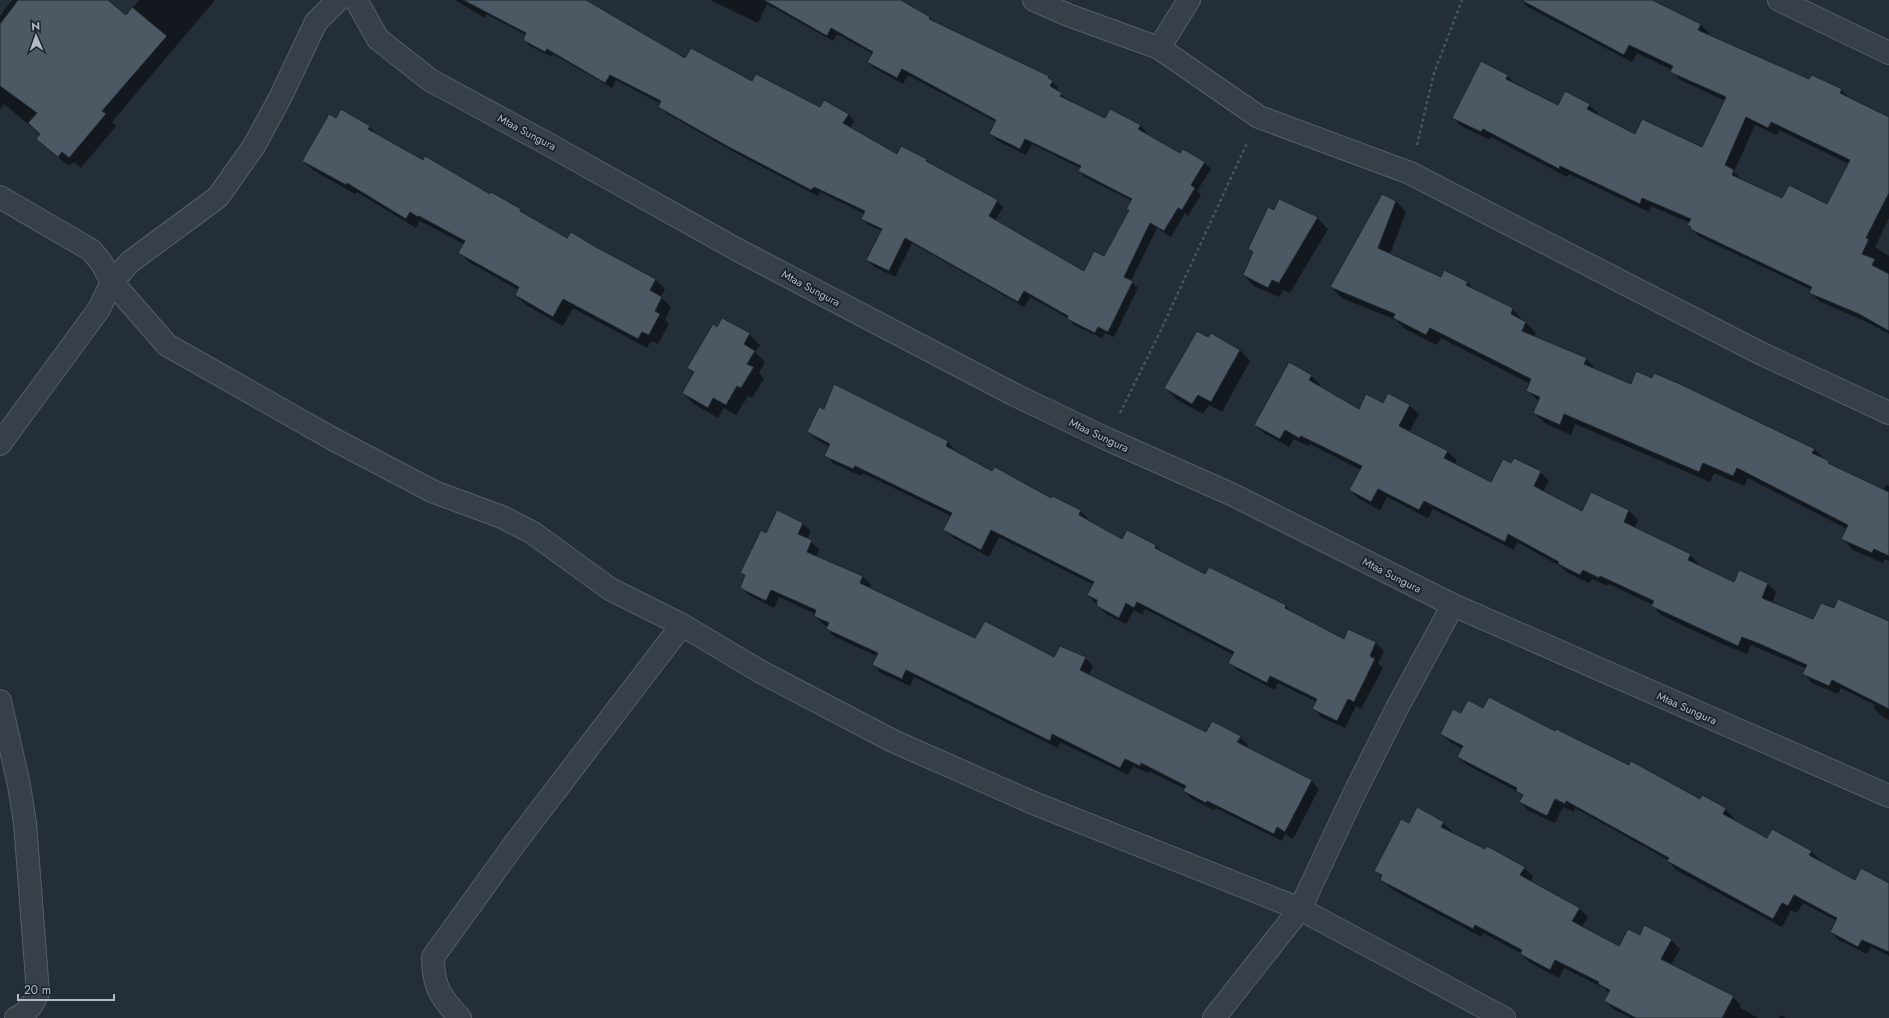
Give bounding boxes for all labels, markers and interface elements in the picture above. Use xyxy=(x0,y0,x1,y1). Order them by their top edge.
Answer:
north arrow xyxy=(16,16,56,56)
text: N xyxy=(31,18,40,34)
street label: Mtaa Sungura xyxy=(495,110,559,154)
street label: Mtaa Sungura xyxy=(779,266,843,310)
street label: Mtaa Sungura xyxy=(1067,414,1131,456)
street label: Mtaa Sungura xyxy=(1360,553,1424,597)
street label: Mtaa Sungura xyxy=(1654,688,1720,728)
scale bar xyxy=(18,976,114,1002)
text: 20 m xyxy=(24,981,51,999)

